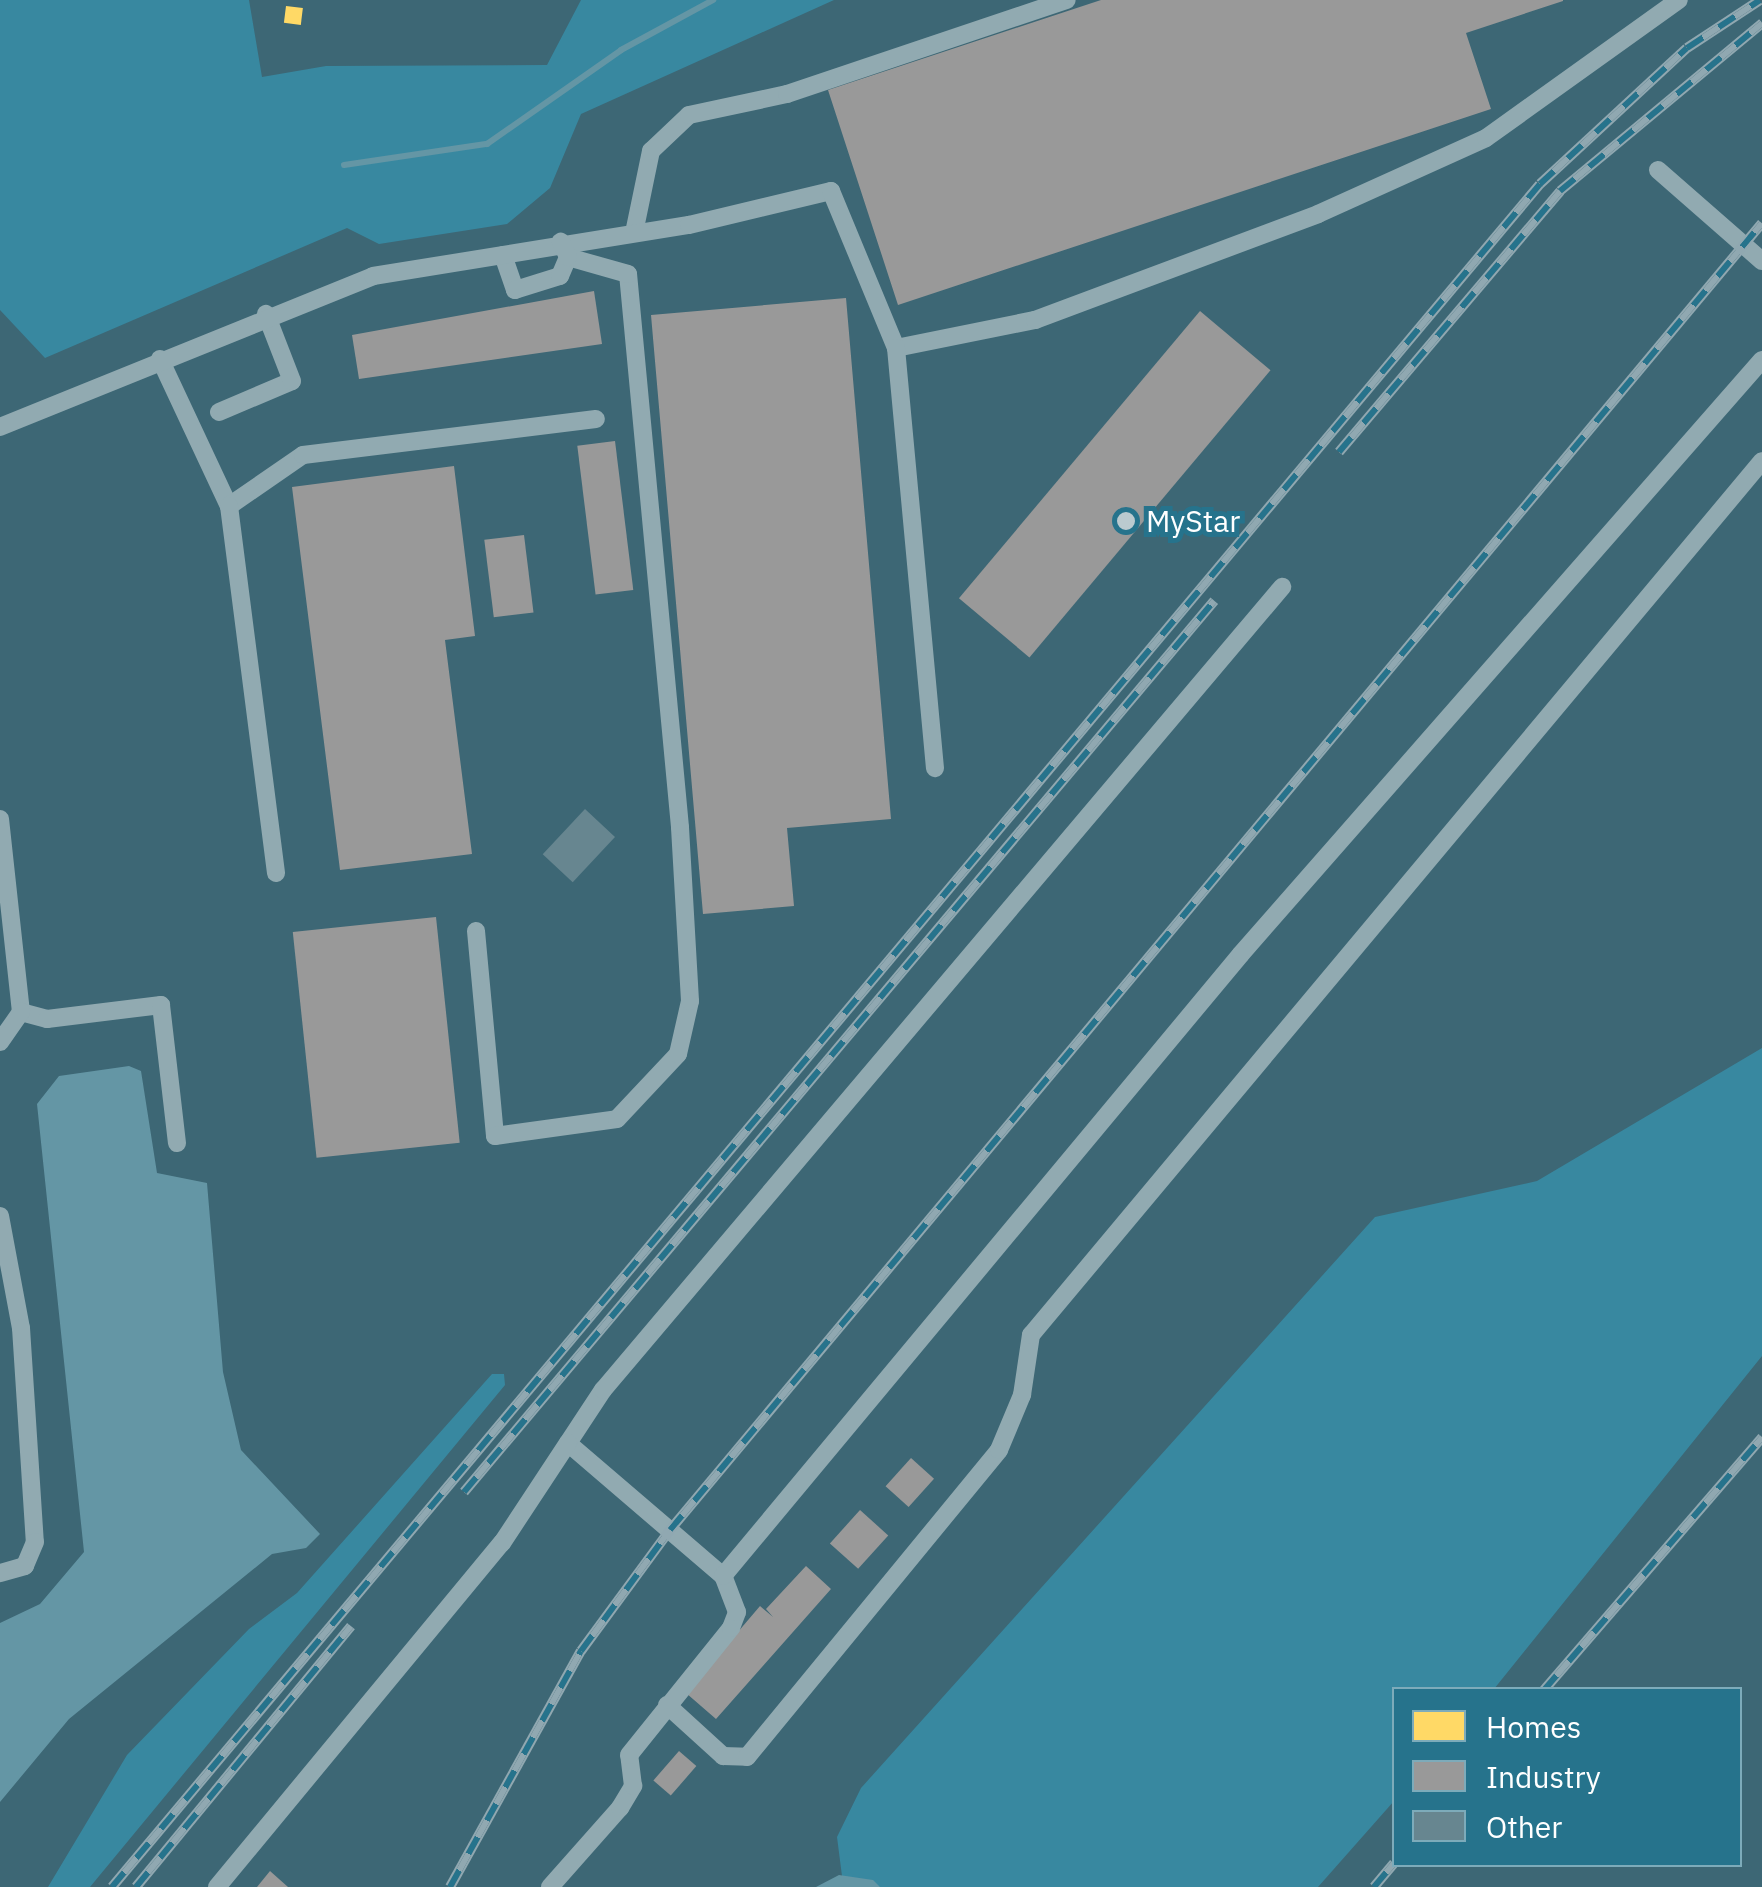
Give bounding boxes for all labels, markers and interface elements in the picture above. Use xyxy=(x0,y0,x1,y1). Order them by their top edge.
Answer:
place label: MyStar xyxy=(1146,503,1240,539)
marker: MyStar xyxy=(1115,510,1137,532)
legend xyxy=(1392,1687,1742,1867)
text: Homes xyxy=(1486,1707,1581,1746)
text: Industry xyxy=(1486,1757,1601,1796)
text: Other xyxy=(1486,1807,1562,1846)

